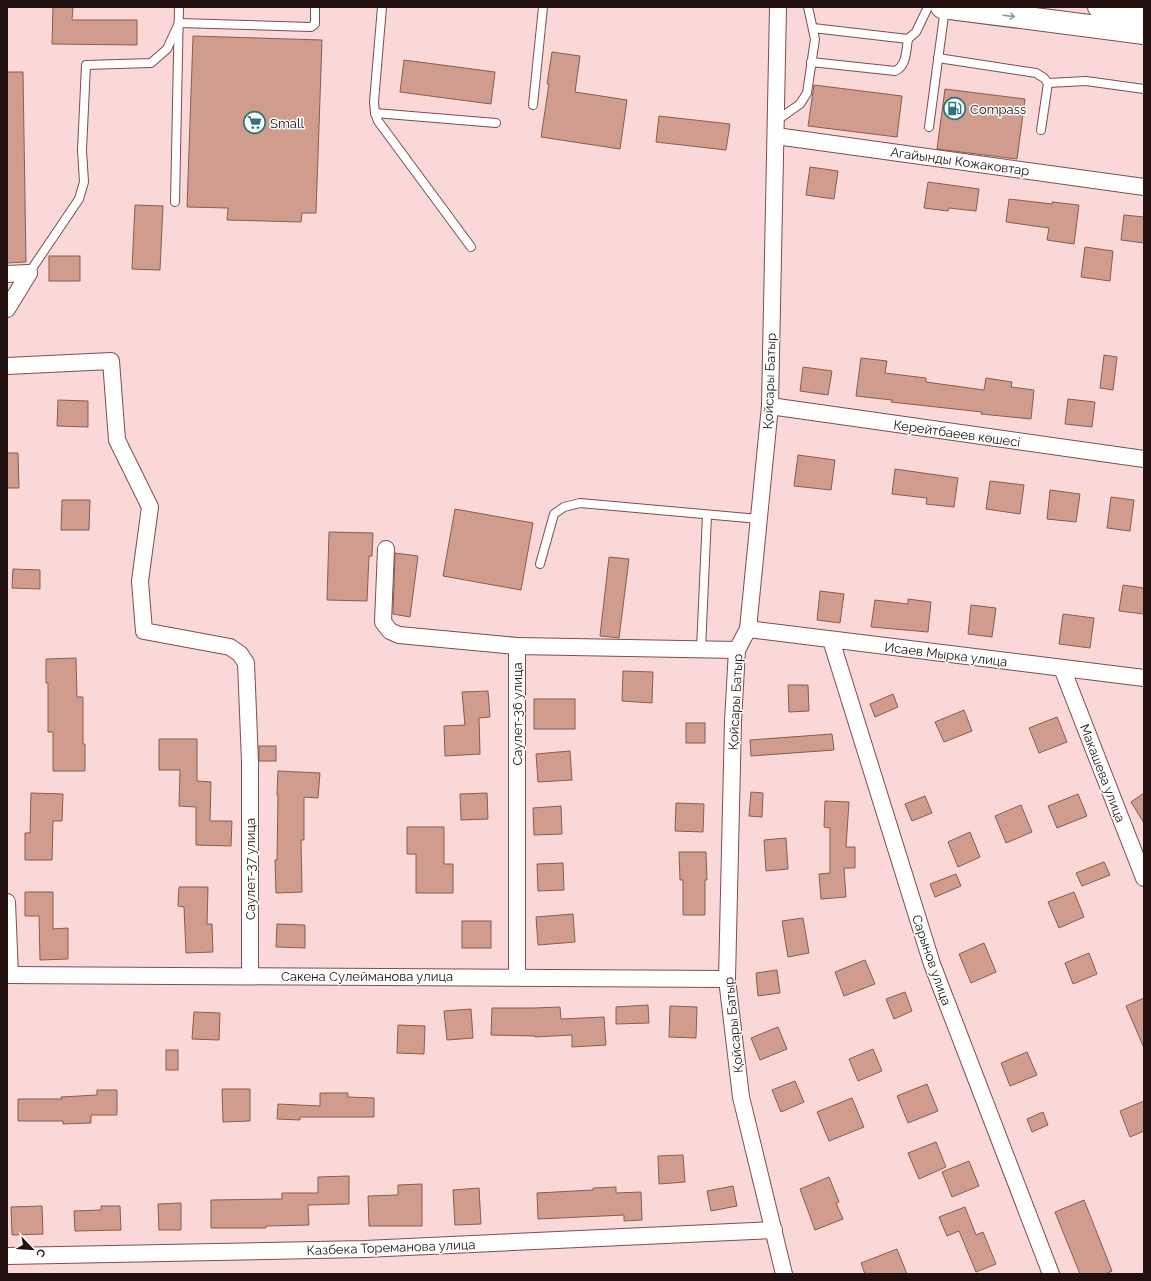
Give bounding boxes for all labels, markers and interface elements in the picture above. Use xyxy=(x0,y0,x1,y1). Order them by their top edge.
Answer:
one-way arrow xyxy=(1002,12,1015,20)
fuel station icon: Compass xyxy=(941,96,967,122)
place label: Compass xyxy=(970,102,1026,117)
supermarket icon: Small xyxy=(241,110,267,136)
place label: Small xyxy=(270,116,304,131)
street label: Агайынды Кожаковтар xyxy=(889,144,1030,179)
street label: Қойсары Батыр xyxy=(760,333,779,429)
street label: Керейтбаеев көшесі xyxy=(893,417,1021,450)
street label: Исаев Мырка улица xyxy=(884,640,1008,669)
street label: Қойсары Батыр xyxy=(725,653,746,751)
street label: Саулет-36 улица xyxy=(510,662,525,766)
street label: Макашева улица xyxy=(1077,722,1128,824)
street label: Саулет-37 улица xyxy=(243,818,258,920)
street label: Сарынов улица xyxy=(909,913,954,1007)
street label: Сакена Сулейманова улица xyxy=(281,969,453,984)
street label: Қойсары Батыр xyxy=(721,976,746,1074)
north arrow xyxy=(12,1229,52,1269)
street label: Казбека Тореманова улица xyxy=(306,1237,476,1258)
text: С xyxy=(33,1247,48,1260)

